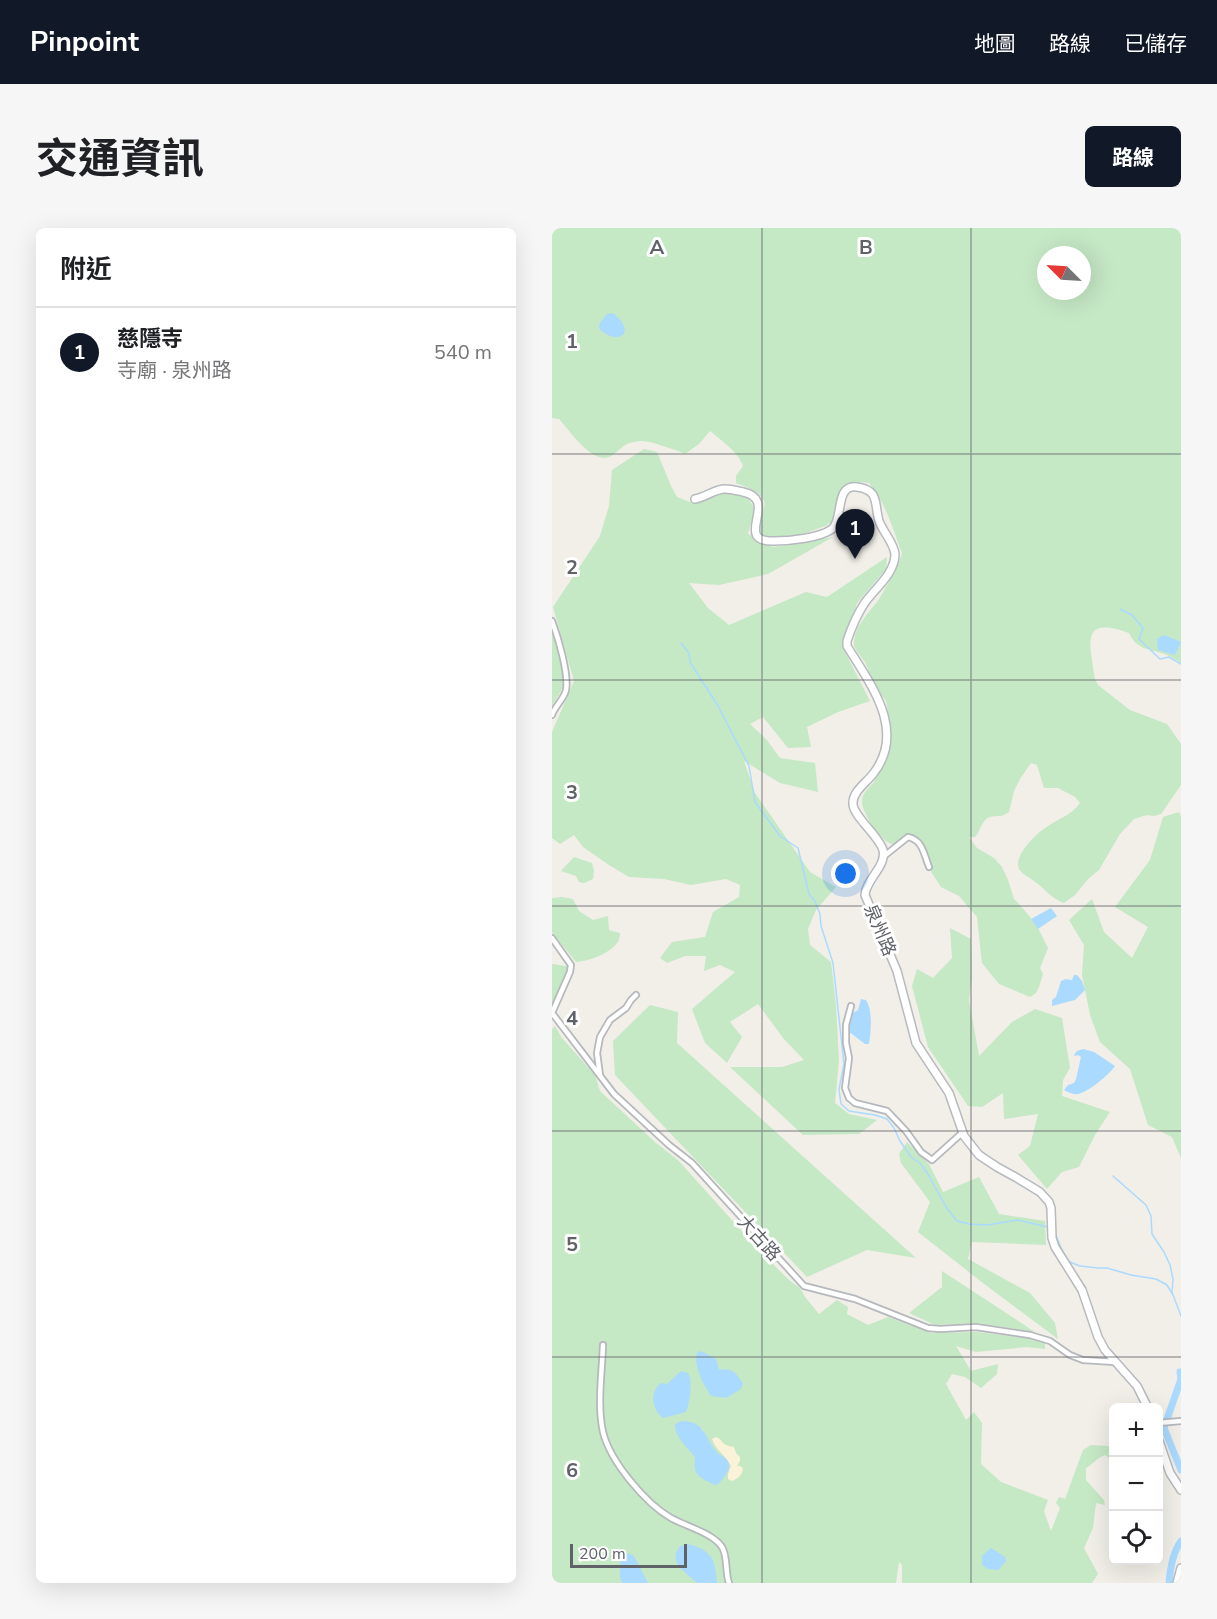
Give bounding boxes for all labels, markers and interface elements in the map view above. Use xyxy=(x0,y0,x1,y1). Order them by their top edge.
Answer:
text: Pinpoint xyxy=(30,23,139,61)
text: 地圖 xyxy=(974,30,1016,58)
text: 路線 xyxy=(1049,30,1091,58)
text: 已儲存 xyxy=(1124,30,1187,58)
button: 路線 xyxy=(1085,126,1181,187)
text: 交通資訊 xyxy=(36,131,204,188)
text: A xyxy=(650,234,665,261)
text: B xyxy=(859,234,873,261)
north arrow xyxy=(1037,246,1091,300)
text: 附近 xyxy=(60,252,112,287)
text: 慈隱寺 xyxy=(117,324,183,354)
text: 1 xyxy=(566,328,578,355)
text: 1 xyxy=(74,339,86,366)
text: 540 m xyxy=(434,339,492,366)
text: 寺廟 · 泉州路 xyxy=(117,357,232,384)
pin: 1 xyxy=(836,510,874,559)
text: 2 xyxy=(566,554,578,581)
text: 3 xyxy=(566,779,578,806)
your location xyxy=(831,859,860,888)
street label: 泉州路 xyxy=(858,900,902,960)
text: 4 xyxy=(566,1005,578,1032)
street label: 大古路 xyxy=(732,1210,786,1266)
text: 5 xyxy=(566,1231,578,1258)
map controls xyxy=(1109,1403,1163,1565)
button: + xyxy=(1109,1403,1163,1457)
text: 6 xyxy=(566,1457,578,1484)
button: − xyxy=(1109,1457,1163,1511)
button: locate xyxy=(1109,1511,1163,1565)
scale bar xyxy=(570,1541,687,1568)
text: 200 m xyxy=(579,1543,626,1565)

